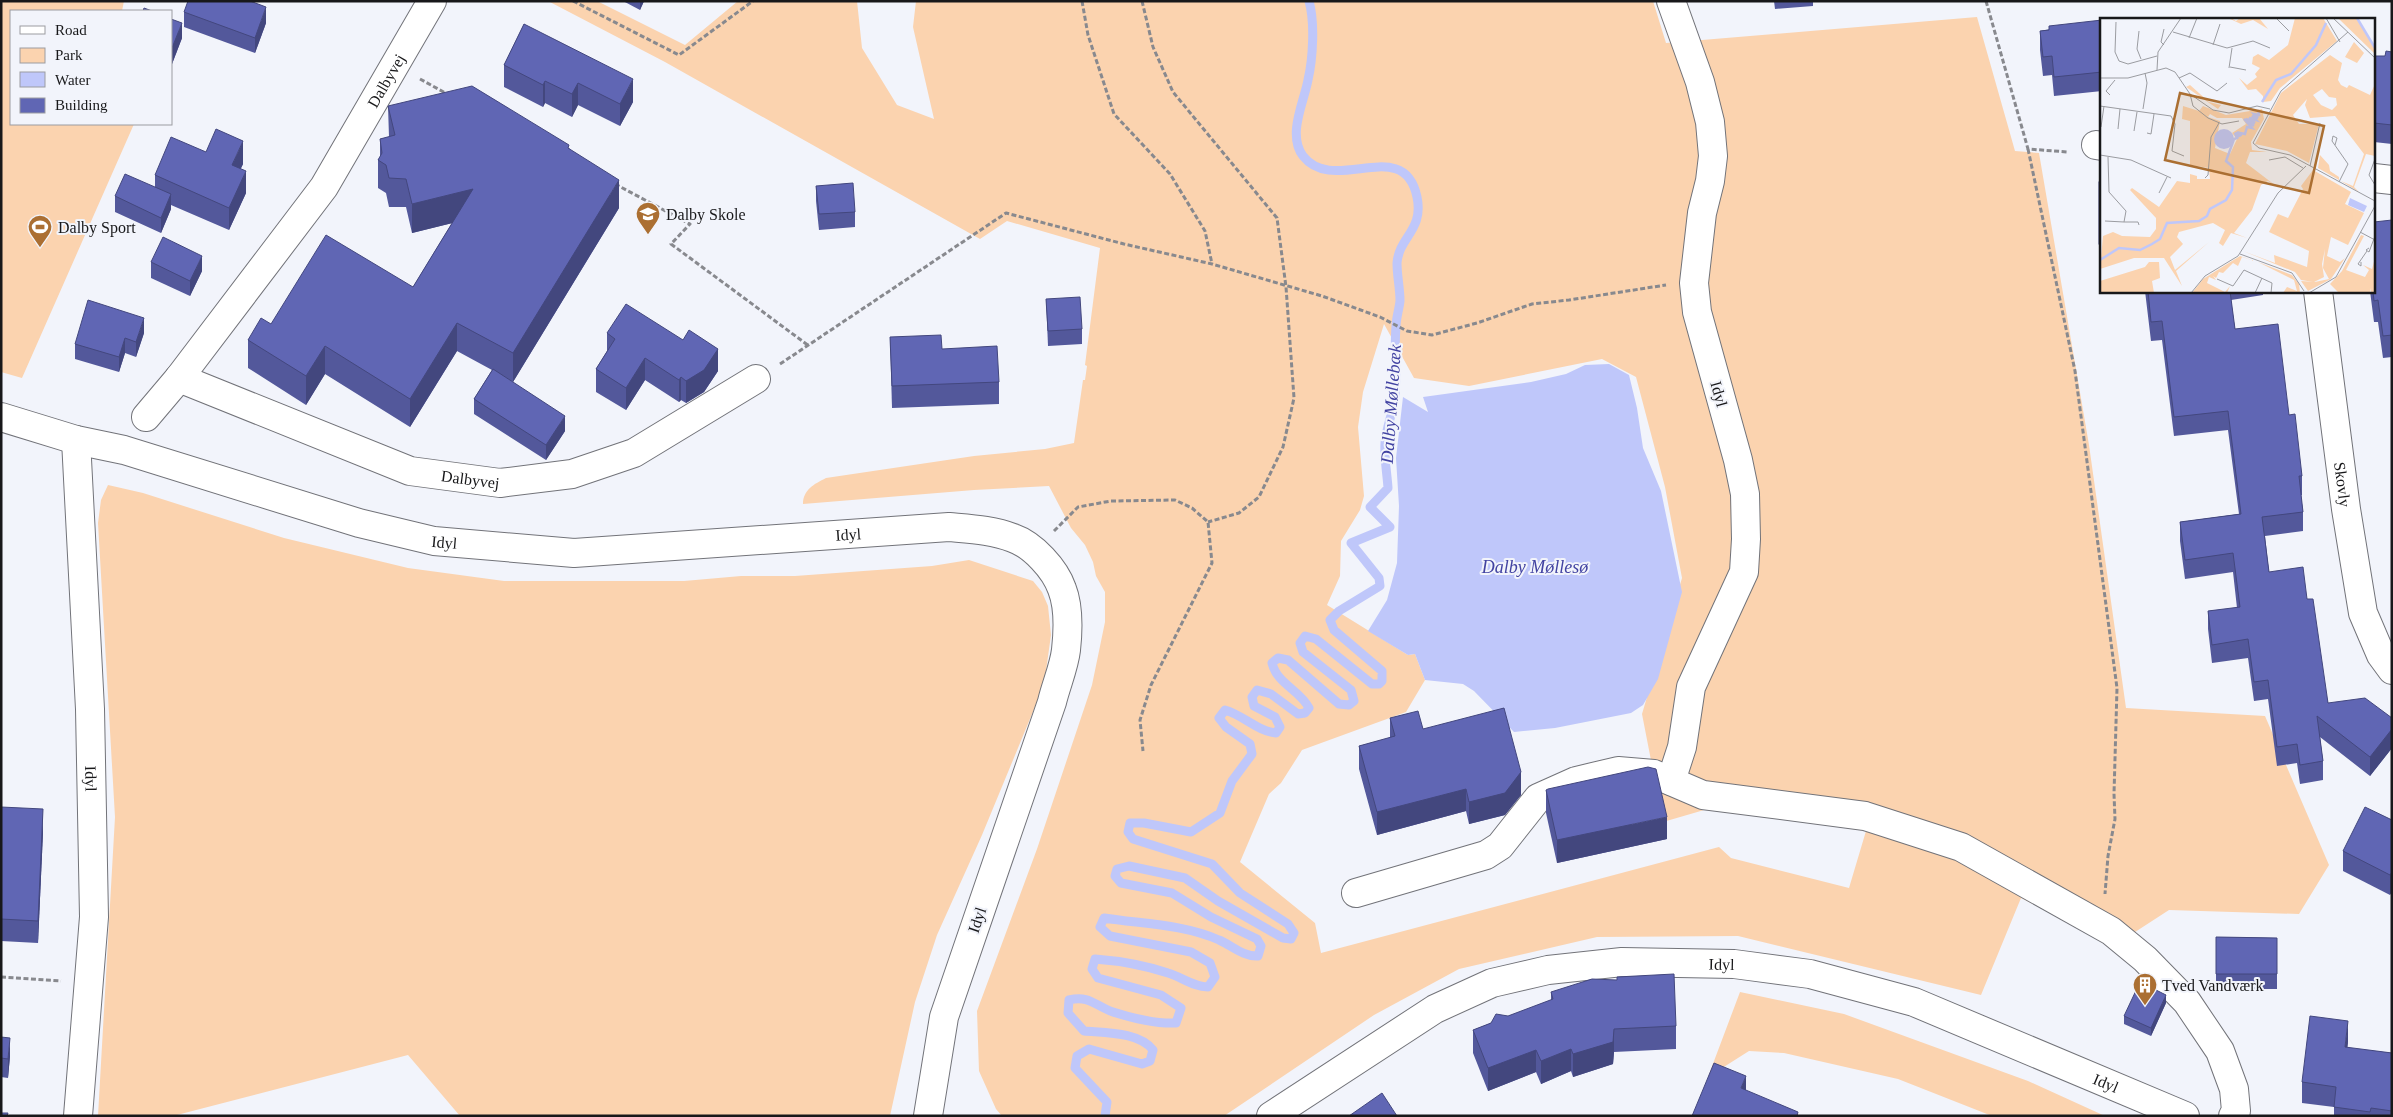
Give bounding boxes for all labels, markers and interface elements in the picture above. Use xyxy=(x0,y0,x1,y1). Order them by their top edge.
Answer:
legend xyxy=(10,10,172,125)
inset map xyxy=(2100,18,2376,292)
text: Road xyxy=(55,22,87,38)
text: Park xyxy=(55,47,83,63)
street label: Dalbyvej xyxy=(364,51,409,110)
text: Water xyxy=(55,72,90,88)
text: Building xyxy=(55,97,108,113)
school or university icon: Dalby Skole xyxy=(635,201,661,235)
place label: Dalby Skole xyxy=(666,206,746,224)
sports icon: Dalby Sport xyxy=(27,214,53,248)
place label: Dalby Sport xyxy=(58,219,136,237)
water label: Dalby Møllebæk xyxy=(1377,343,1405,465)
street label: Idyl xyxy=(1706,379,1731,410)
street label: Skovly xyxy=(2332,461,2354,508)
street label: Dalbyvej xyxy=(440,467,501,492)
street label: Idyl xyxy=(835,525,862,543)
street label: Idyl xyxy=(431,532,458,552)
water label: Dalby Møllesø xyxy=(1481,557,1589,577)
street label: Idyl xyxy=(82,766,100,792)
street label: Idyl xyxy=(965,905,990,935)
street label: Idyl xyxy=(1709,955,1735,973)
building icon: Tved Vandværk xyxy=(2132,972,2158,1006)
place label: Tved Vandværk xyxy=(2162,977,2263,994)
street label: Idyl xyxy=(2091,1070,2122,1096)

